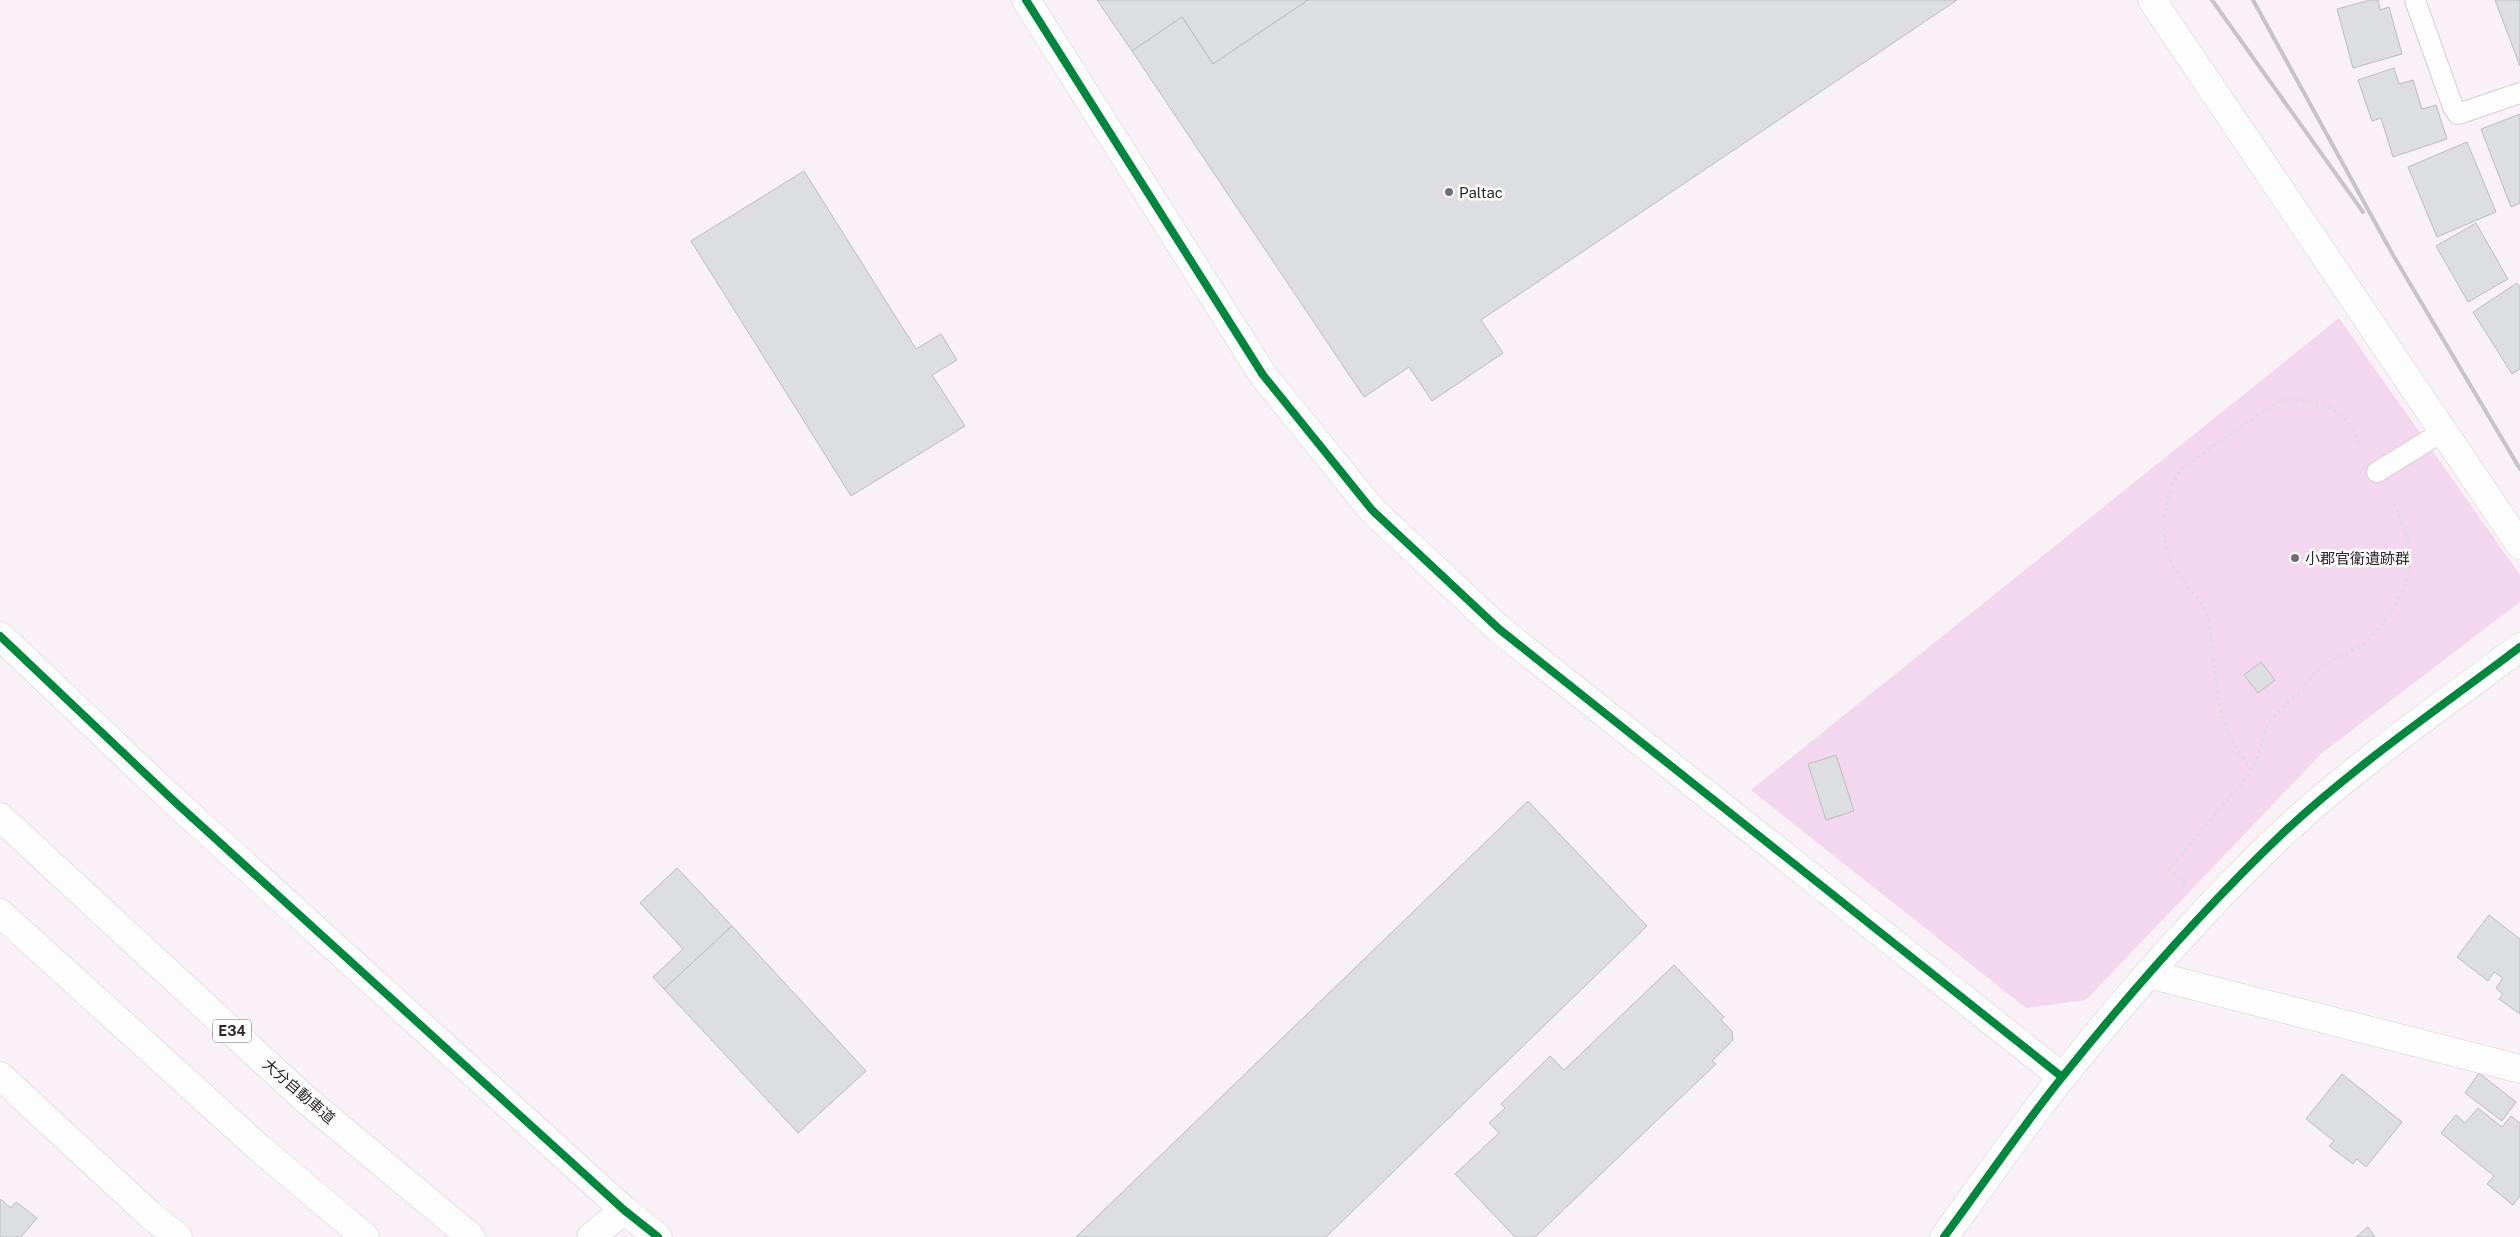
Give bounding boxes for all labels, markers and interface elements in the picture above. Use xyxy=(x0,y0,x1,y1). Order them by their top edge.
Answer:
place label: Paltac xyxy=(1459,184,1503,201)
marker: Paltac xyxy=(1443,186,1455,198)
place label: 小郡官衛遺跡群 xyxy=(2305,550,2410,567)
marker: 小郡官衛遺跡群 xyxy=(2289,552,2301,564)
road number: E34 xyxy=(213,1019,251,1042)
street label: 大分自動車道 xyxy=(259,1055,339,1127)

